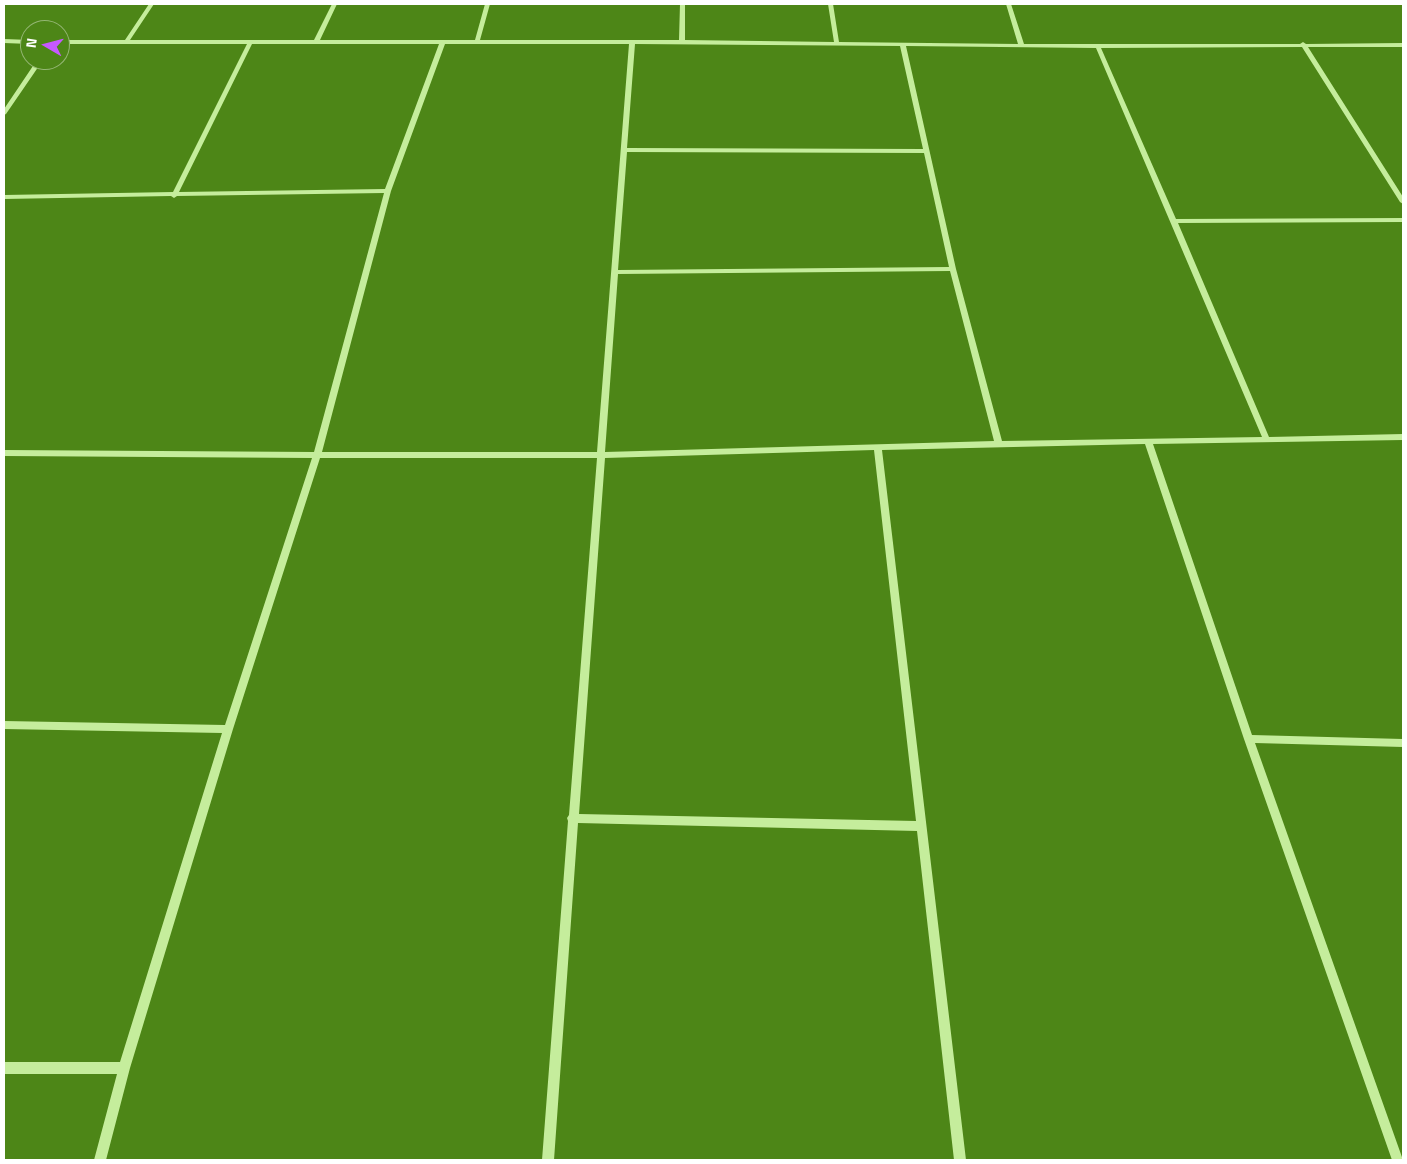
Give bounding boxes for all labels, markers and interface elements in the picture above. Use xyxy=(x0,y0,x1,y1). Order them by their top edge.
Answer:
north arrow xyxy=(20,20,70,70)
text: N xyxy=(20,37,42,49)

